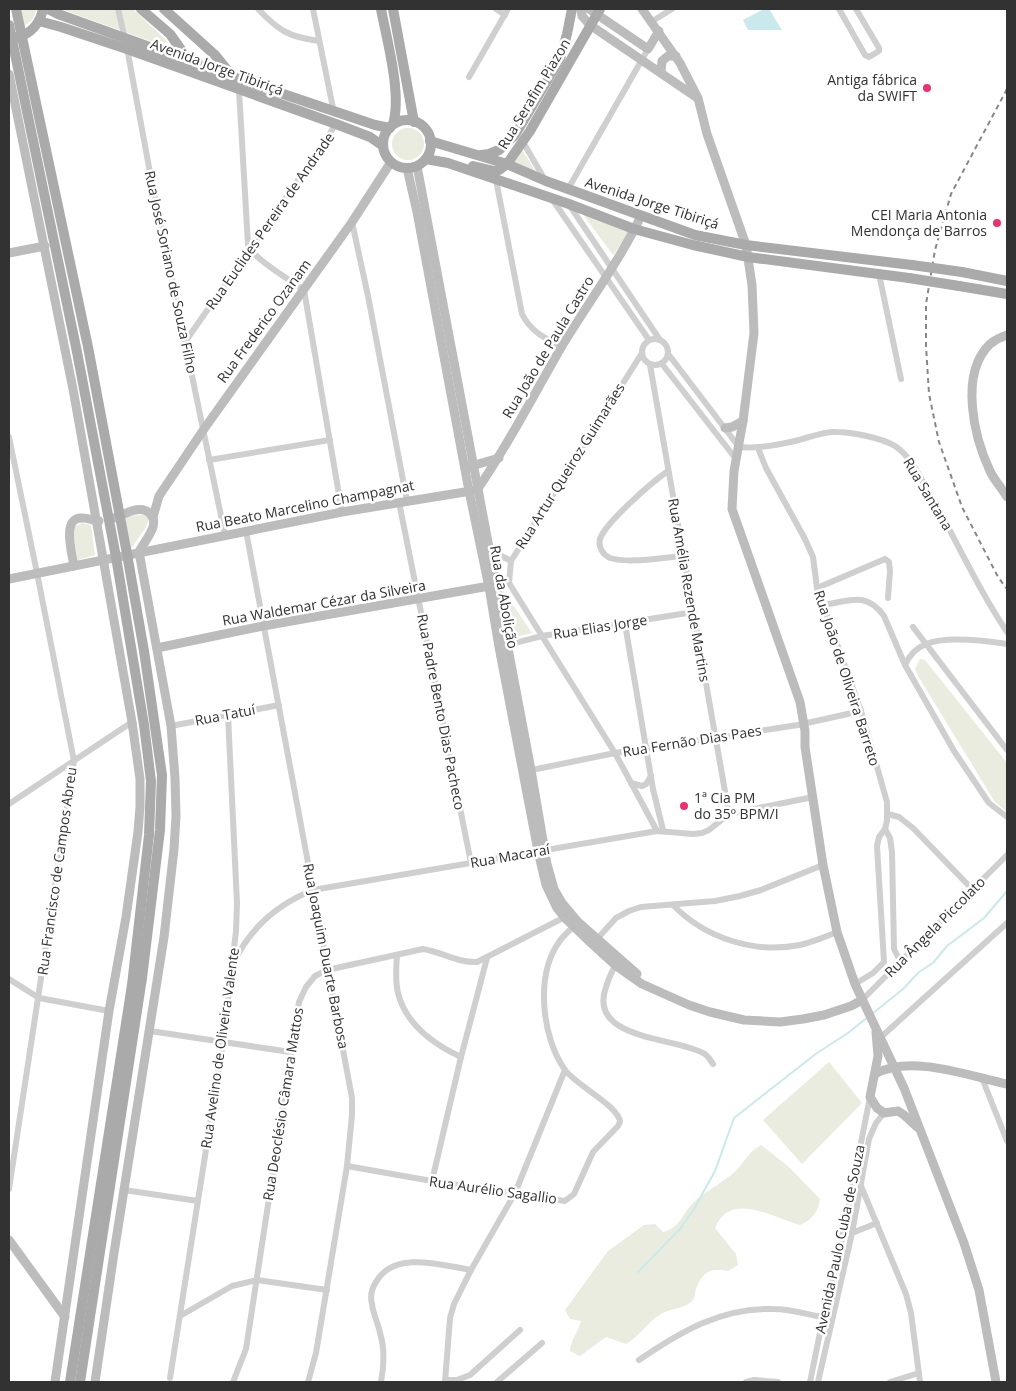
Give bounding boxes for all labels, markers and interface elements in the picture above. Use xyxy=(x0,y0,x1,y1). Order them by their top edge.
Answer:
street label: Avenida Jorge Tibiriçá xyxy=(148,34,286,99)
street label: Rua Serafim Piazon xyxy=(493,35,574,153)
place label: Antiga fábrica da SWIFT xyxy=(827,70,917,105)
marker: Antiga fábrica da SWIFT xyxy=(921,82,933,94)
street label: Rua Euclides Pereira de Andrade xyxy=(201,128,338,313)
street label: Rua José Soriano de Souza Filho xyxy=(141,169,202,375)
street label: Avenida Jorge Tibiriçá xyxy=(583,172,722,233)
place label: CEI Maria Antonia Mendonça de Barros xyxy=(851,205,987,240)
marker: CEI Maria Antonia Mendonça de Barros xyxy=(991,217,1003,229)
street label: Rua Frederico Ozanam xyxy=(212,255,315,386)
street label: Rua João de Paula Castro xyxy=(497,272,598,421)
street label: Rua Artur Queiroz Guimarães xyxy=(511,379,629,552)
street label: Rua Santana xyxy=(899,454,958,534)
street label: Rua Beato Marcelino Champagnat xyxy=(194,475,416,536)
street label: Rua Amélia Rezende Martins xyxy=(664,497,715,684)
street label: Rua da Abolição xyxy=(486,544,523,650)
street label: Rua Waldemar Cézar da Silveira xyxy=(221,575,427,630)
street label: Rua João de Oliveira Barreto xyxy=(810,588,885,768)
street label: Rua Elias Jorge xyxy=(552,610,648,643)
street label: Rua Padre Bento Dias Pacheco xyxy=(413,612,470,812)
street label: Rua Tatuí xyxy=(193,699,257,730)
street label: Rua Fernão Dias Paes xyxy=(621,720,763,761)
street label: Rua Francisco de Campos Abreu xyxy=(32,766,81,976)
place label: 1ª Cia PM do 35º BPM/I xyxy=(694,788,779,823)
marker: 1ª Cia PM do 35º BPM/I xyxy=(678,800,690,812)
street label: Rua Macaraí xyxy=(469,839,552,872)
street label: Rua Joaquim Duarte Barbosa xyxy=(299,862,354,1050)
street label: Rua Ângela Piccolato xyxy=(880,872,989,981)
street label: Rua Avelino de Oliveira Valente xyxy=(196,946,243,1150)
street label: Rua Deoclésio Câmara Mattos xyxy=(258,1006,307,1202)
street label: Avenida Paulo Cuba de Souza xyxy=(810,1143,869,1335)
street label: Rua Aurélio Sagallio xyxy=(428,1171,558,1208)

